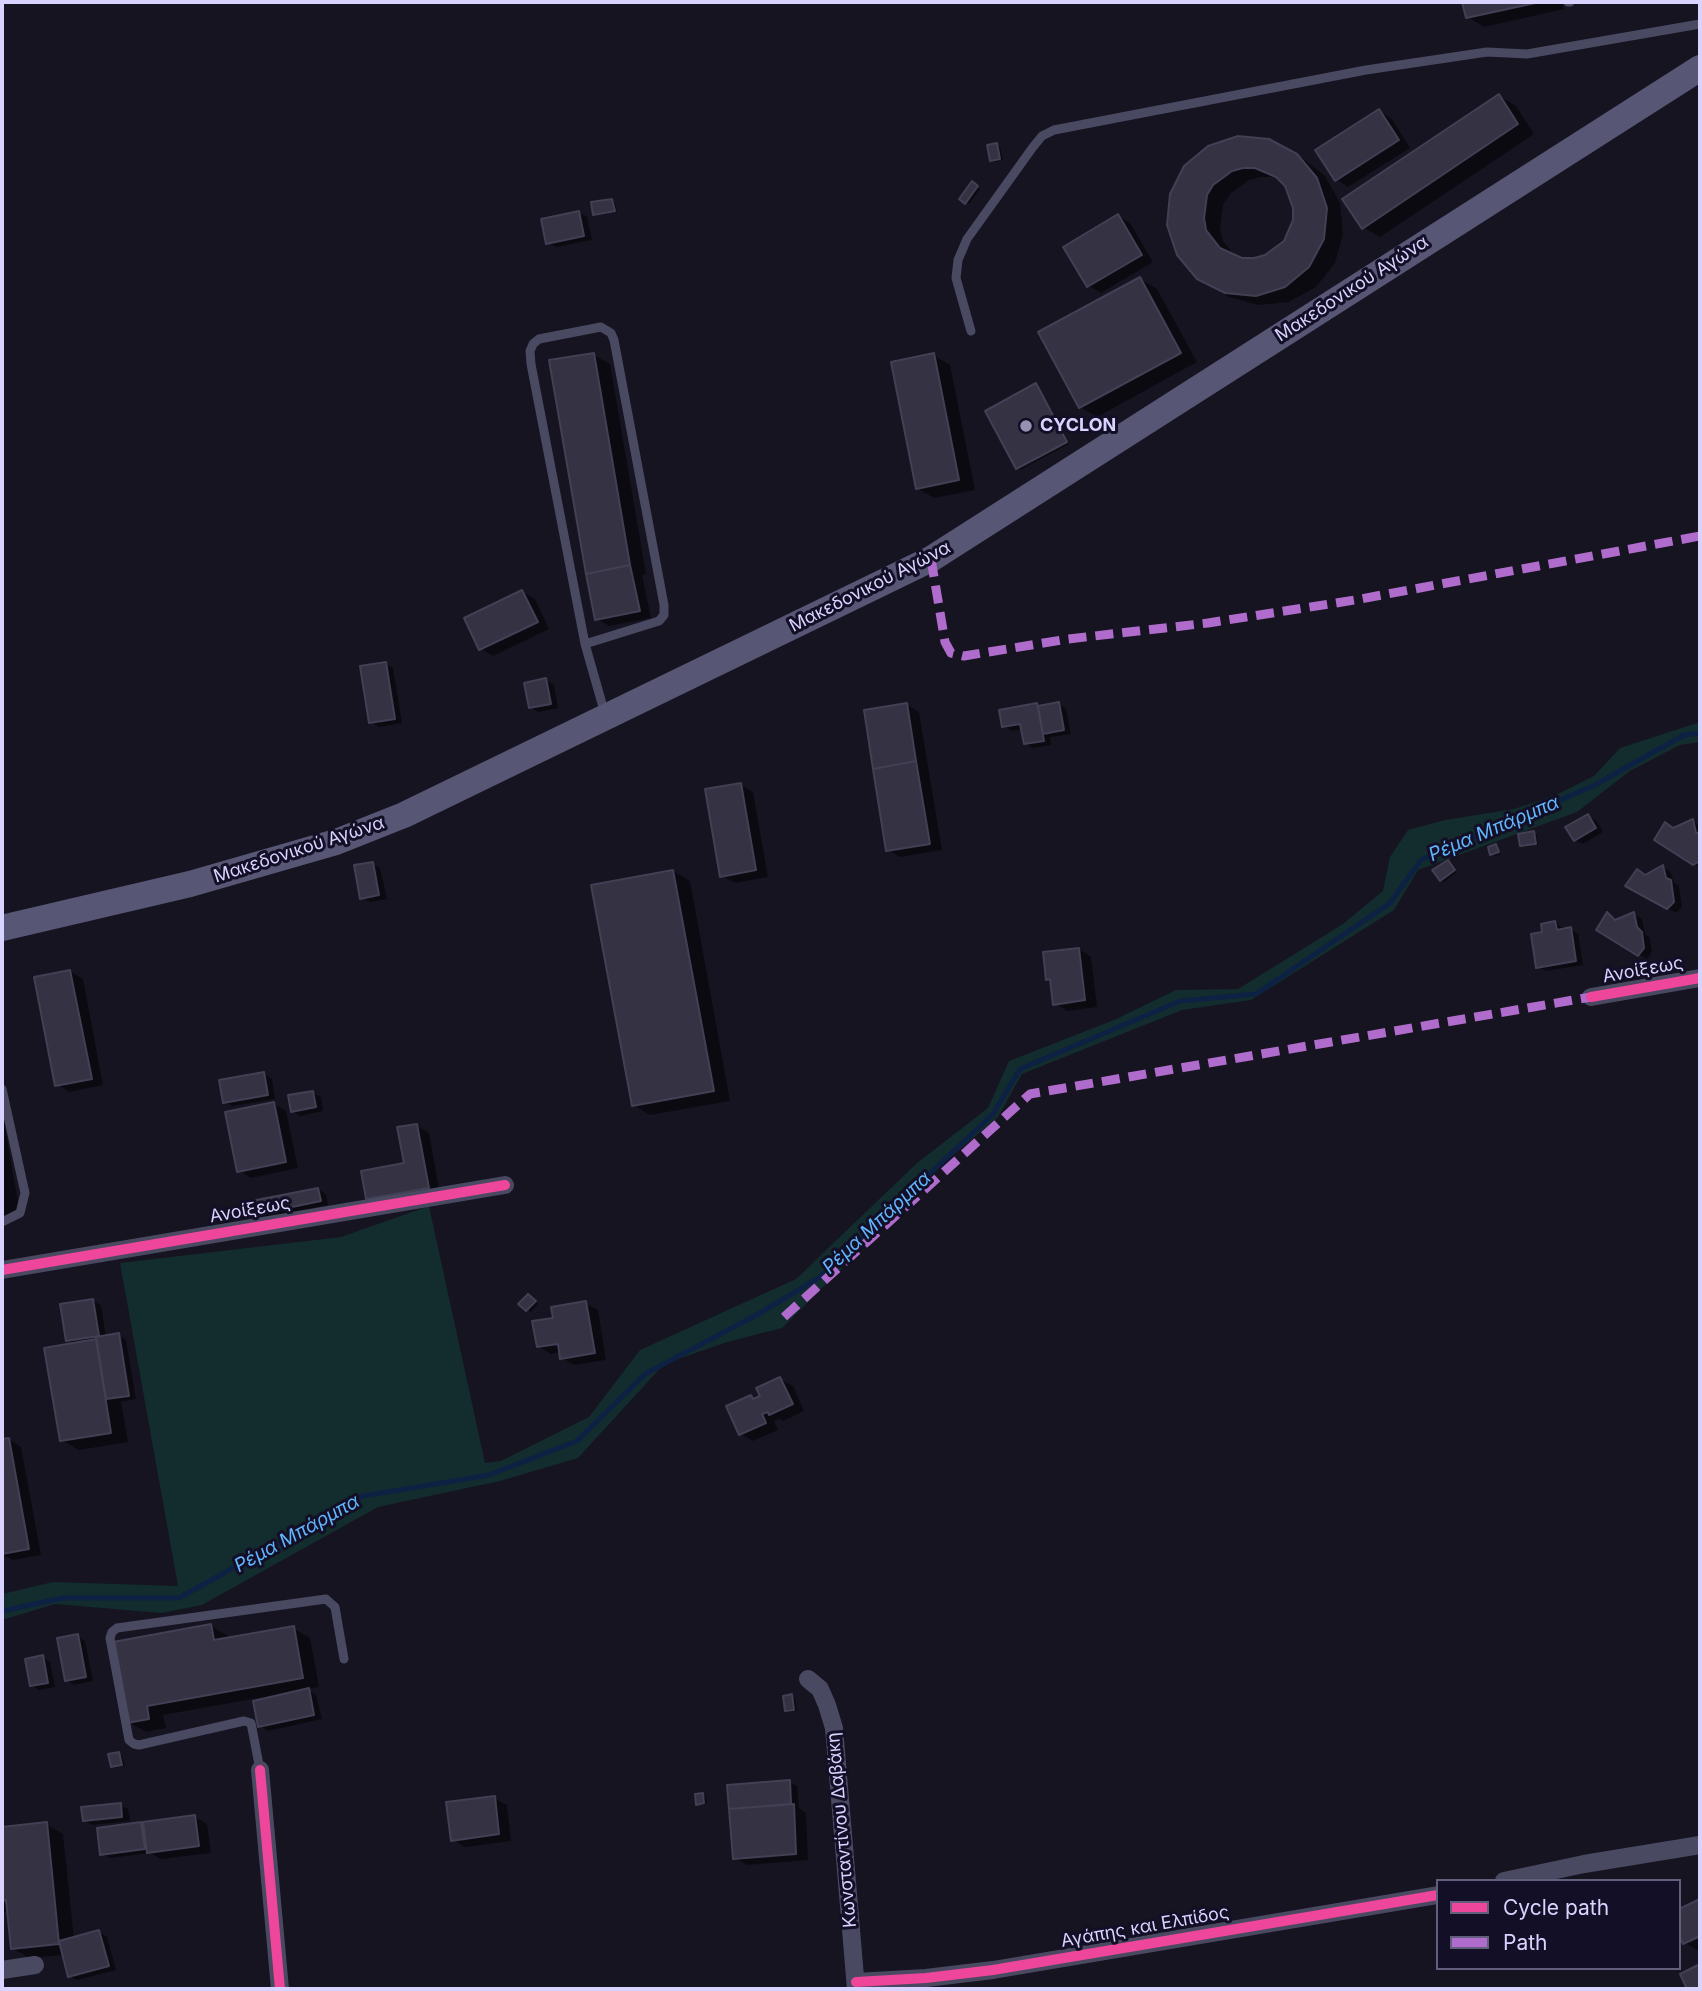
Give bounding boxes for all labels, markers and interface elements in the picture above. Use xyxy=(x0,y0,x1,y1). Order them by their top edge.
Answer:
street label: Μακεδονικού Αγώνα xyxy=(1271,231,1433,347)
place label: CYCLON xyxy=(1040,415,1116,437)
marker: CYCLON xyxy=(1018,418,1034,434)
street label: Μακεδονικού Αγώνα xyxy=(786,537,954,637)
water label: Ρέμα Μπάρμπα xyxy=(1425,791,1563,867)
street label: Μακεδονικού Αγώνα xyxy=(211,812,387,888)
street label: Ανοίξεως xyxy=(1601,952,1685,988)
water label: Ρέμα Μπάρμπα xyxy=(818,1167,936,1279)
street label: Ανοίξεως xyxy=(208,1192,292,1228)
water label: Ρέμα Μπάρμπα xyxy=(230,1490,364,1578)
street label: Κωνσταντίνου Δαβάκη xyxy=(823,1731,861,1929)
legend xyxy=(1436,1879,1681,1970)
text: Cycle path xyxy=(1503,1895,1609,1920)
street label: Αγάπης και Ελπίδος xyxy=(1059,1902,1231,1952)
text: Path xyxy=(1503,1930,1548,1955)

